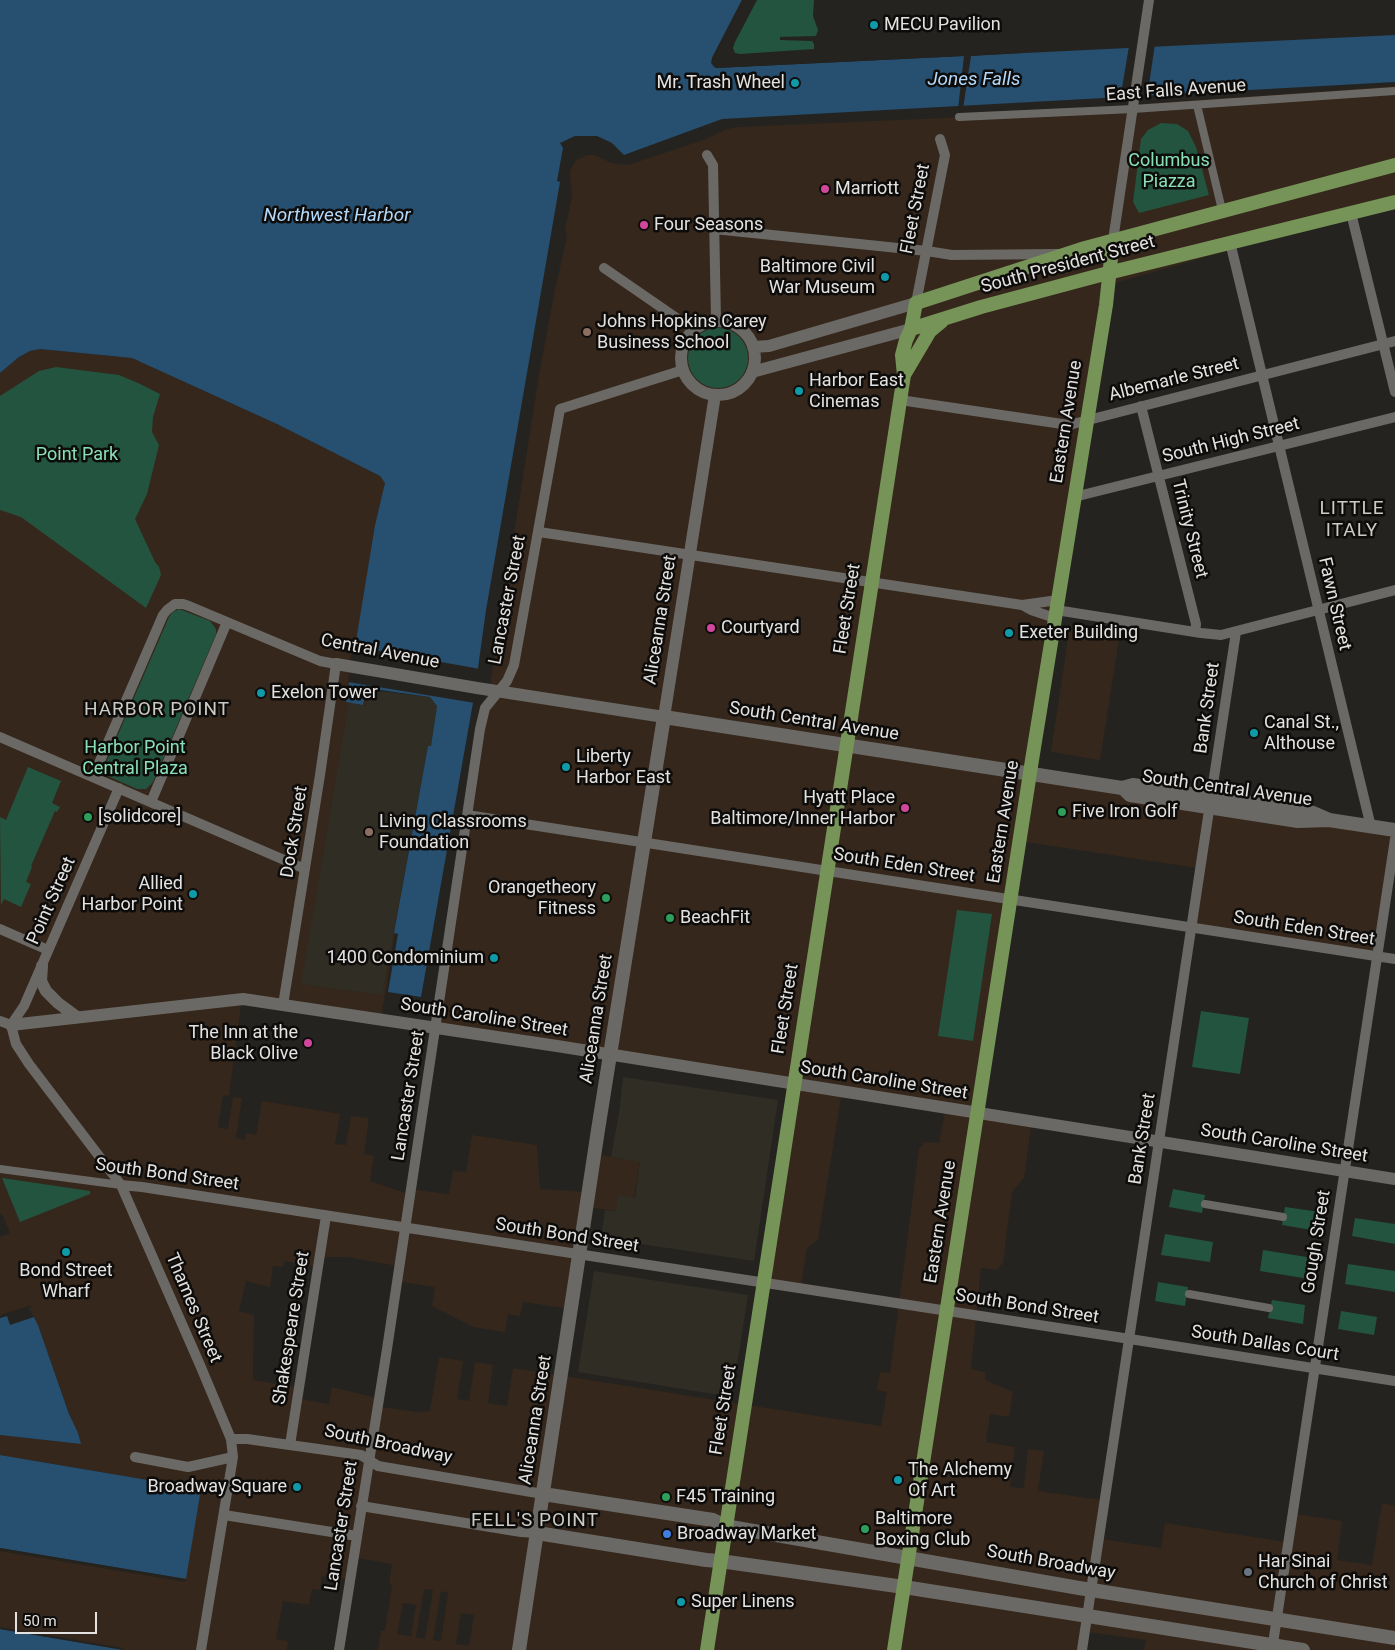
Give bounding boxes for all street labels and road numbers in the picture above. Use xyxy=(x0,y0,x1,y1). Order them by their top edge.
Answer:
street label: East Falls Avenue xyxy=(1105,75,1247,107)
street label: Fleet Street xyxy=(897,162,935,256)
street label: South President Street xyxy=(979,231,1157,299)
street label: Albemarle Street xyxy=(1107,353,1241,407)
street label: Eastern Avenue xyxy=(1047,359,1087,485)
street label: South High Street xyxy=(1160,414,1302,468)
street label: Trinity Street xyxy=(1166,477,1212,581)
street label: Lancaster Street xyxy=(485,533,531,667)
street label: Aliceanna Street xyxy=(640,554,682,686)
street label: Fawn Street xyxy=(1313,555,1355,653)
street label: Fleet Street xyxy=(830,562,866,656)
street label: Central Avenue xyxy=(319,630,441,674)
street label: Bank Street xyxy=(1191,661,1225,755)
street label: South Central Avenue xyxy=(728,698,900,746)
street label: Eastern Avenue xyxy=(984,759,1024,885)
street label: South Central Avenue xyxy=(1141,766,1313,812)
street label: Dock Street xyxy=(277,785,313,879)
street label: South Eden Street xyxy=(832,844,976,888)
street label: Point Street xyxy=(23,854,81,948)
street label: South Eden Street xyxy=(1232,907,1376,951)
street label: Aliceanna Street xyxy=(576,953,618,1085)
street label: Fleet Street xyxy=(768,962,804,1056)
street label: South Caroline Street xyxy=(399,994,569,1042)
street label: Lancaster Street xyxy=(388,1029,430,1163)
street label: South Caroline Street xyxy=(799,1057,969,1105)
street label: Bank Street xyxy=(1125,1092,1161,1186)
street label: South Caroline Street xyxy=(1199,1120,1369,1168)
street label: South Bond Street xyxy=(94,1154,240,1196)
street label: Eastern Avenue xyxy=(921,1159,961,1285)
street label: Gough Street xyxy=(1298,1189,1336,1295)
street label: South Bond Street xyxy=(494,1214,640,1258)
street label: Thames Street xyxy=(160,1250,226,1366)
street label: Shakespeare Street xyxy=(269,1250,315,1406)
street label: South Bond Street xyxy=(954,1285,1100,1329)
street label: South Dallas Court xyxy=(1190,1322,1340,1366)
street label: Aliceanna Street xyxy=(515,1354,557,1486)
street label: Fleet Street xyxy=(706,1363,742,1457)
street label: South Broadway xyxy=(322,1421,454,1469)
street label: Lancaster Street xyxy=(321,1459,363,1593)
street label: South Broadway xyxy=(985,1541,1117,1585)

